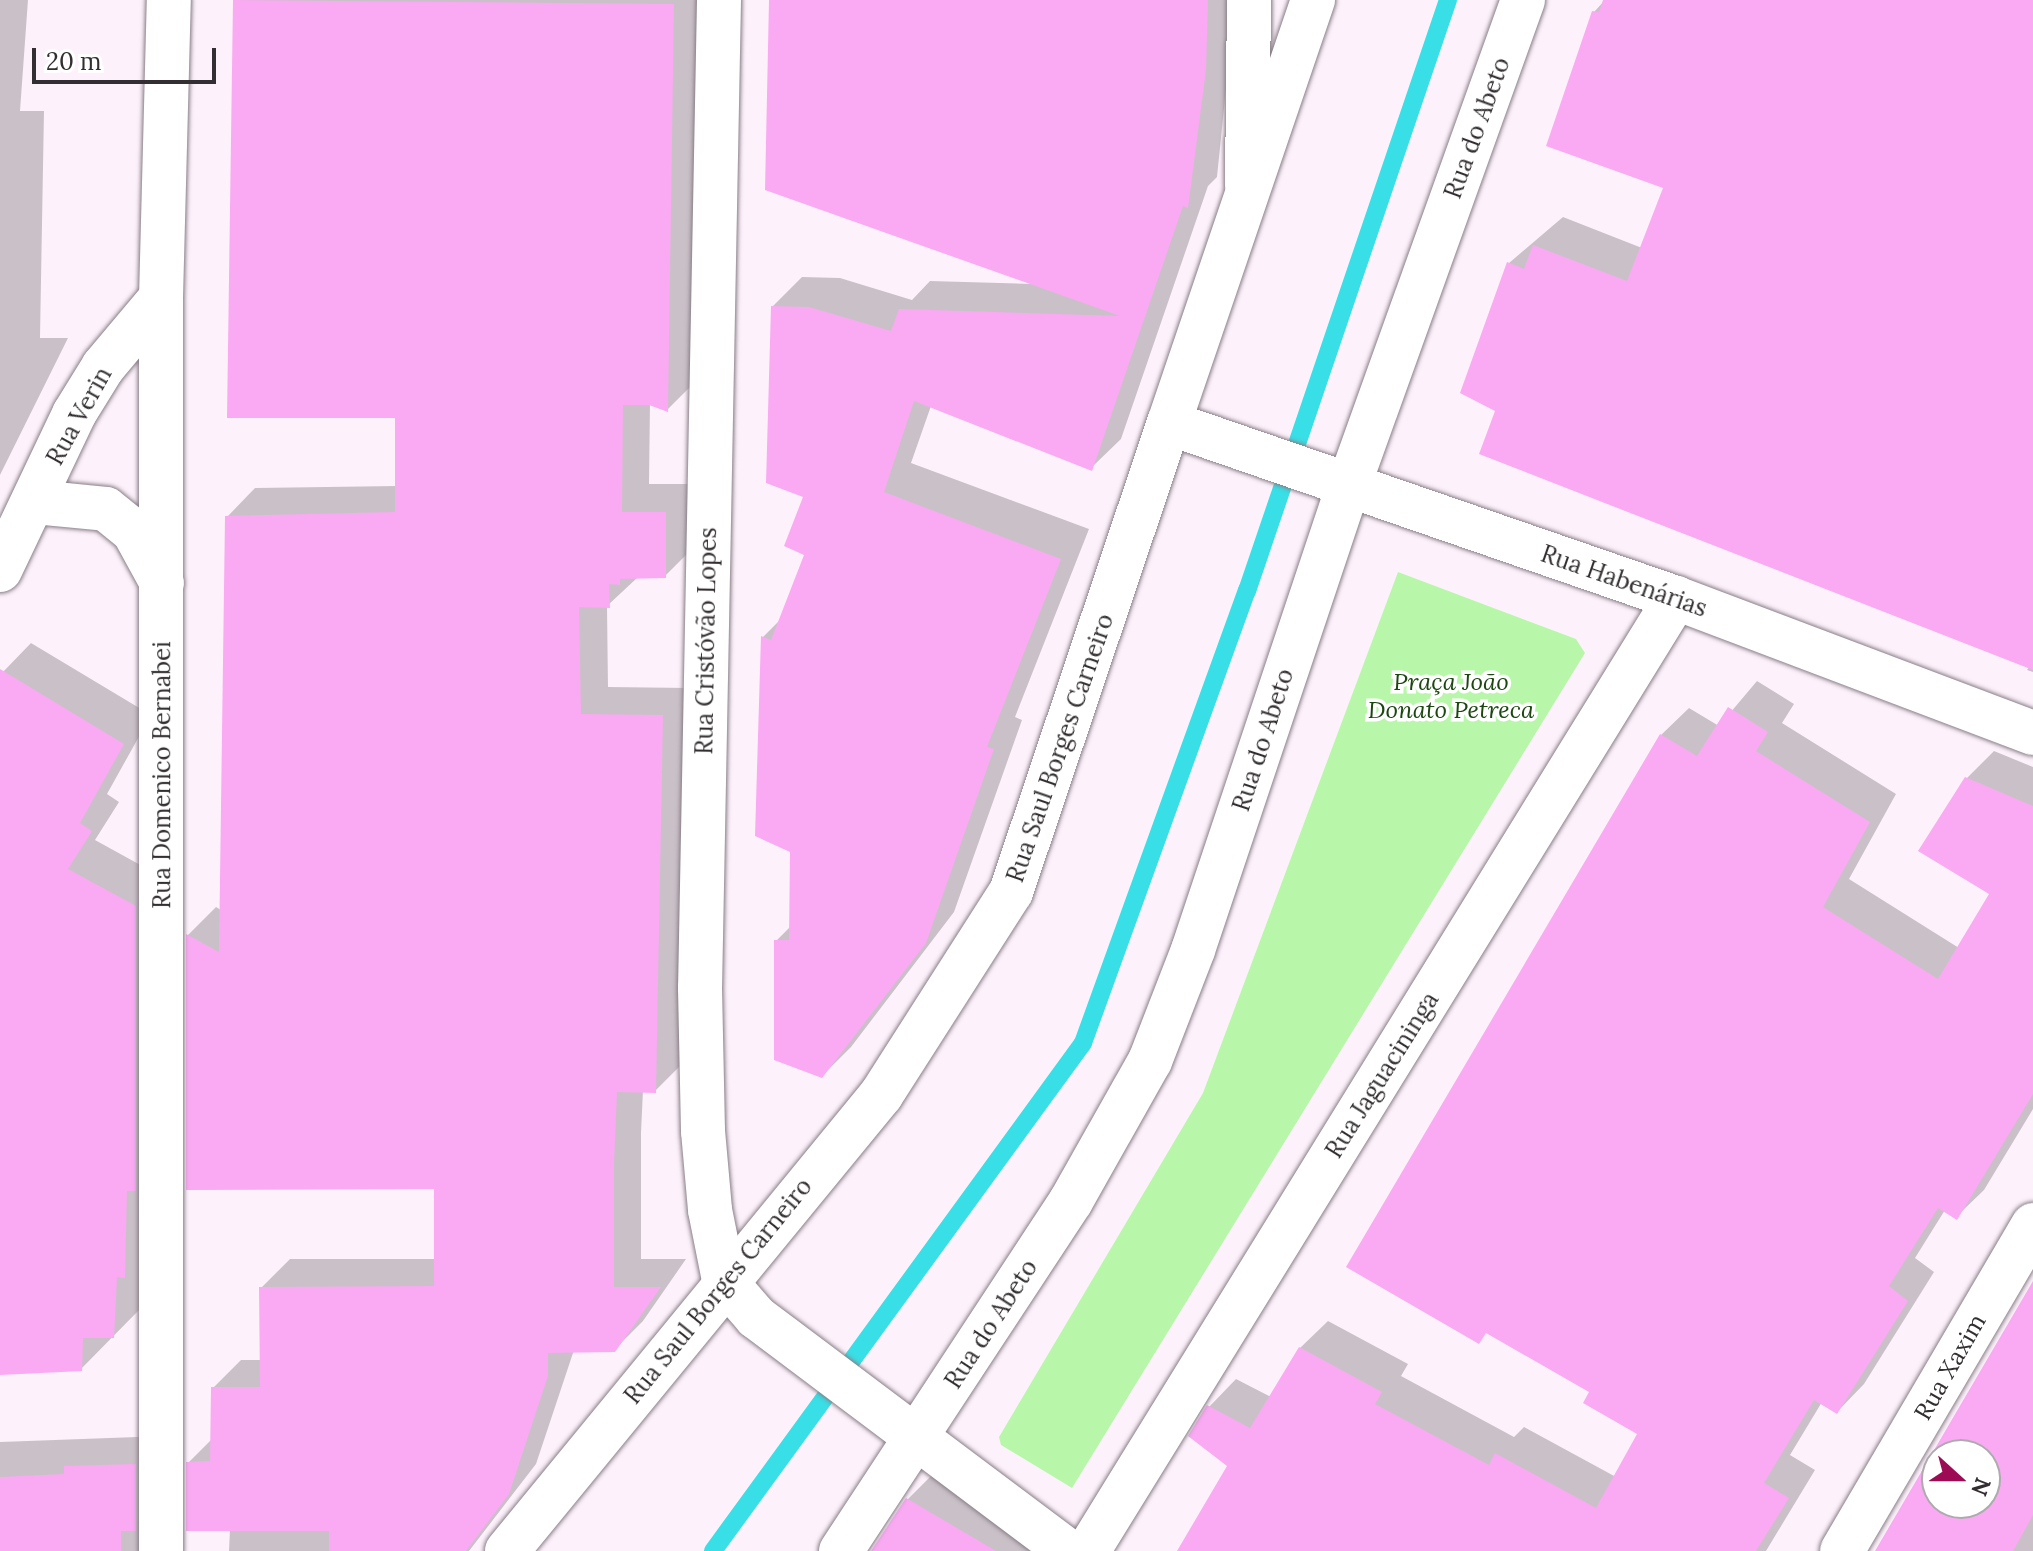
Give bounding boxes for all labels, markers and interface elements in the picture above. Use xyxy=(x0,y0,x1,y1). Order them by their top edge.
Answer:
scale bar xyxy=(36,32,220,82)
text: 20 m xyxy=(46,46,102,77)
street label: Rua do Abeto xyxy=(1438,54,1516,202)
street label: Rua Verin xyxy=(40,362,118,470)
street label: Rua Cristóvão Lopes xyxy=(690,527,722,755)
street label: Rua Habenárias xyxy=(1537,539,1711,623)
street label: Rua Saul Borges Carneiro xyxy=(1000,610,1120,886)
street label: Rua Domenico Bernabei xyxy=(148,641,176,909)
street label: Rua do Abeto xyxy=(1226,665,1300,815)
park label: Praça João Donato Petreca xyxy=(1368,668,1534,724)
street label: Rua Jaguacininga xyxy=(1319,987,1445,1163)
street label: Rua Saul Borges Carneiro xyxy=(618,1172,818,1410)
street label: Rua do Abeto xyxy=(939,1254,1043,1394)
street label: Rua Xaxim xyxy=(1908,1309,1992,1425)
north arrow xyxy=(1921,1439,2001,1519)
text: N xyxy=(1965,1474,1998,1500)

